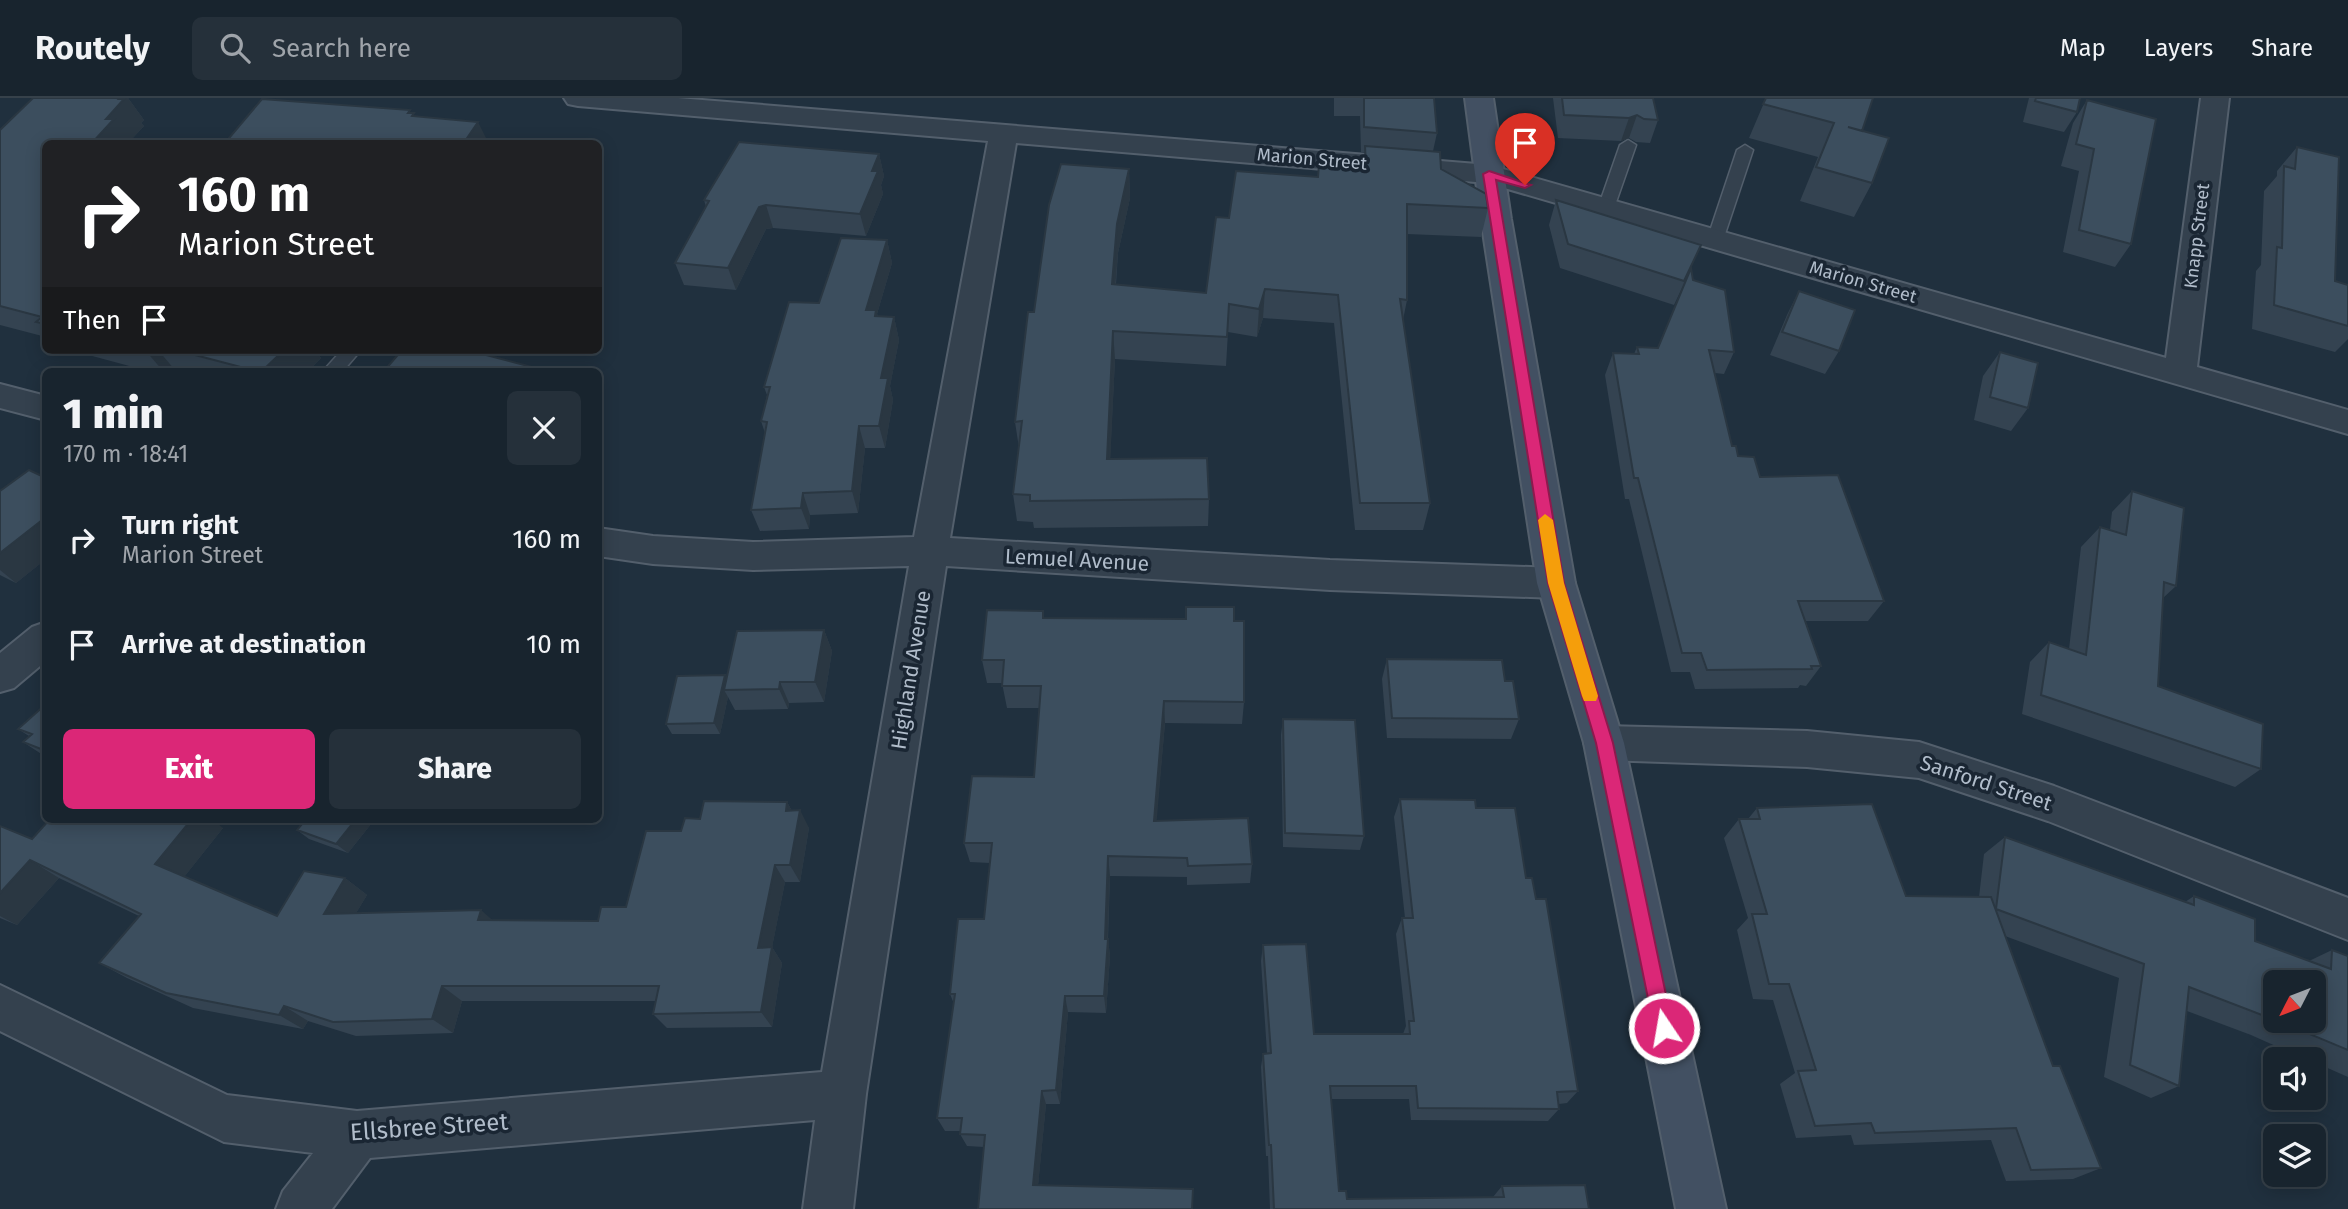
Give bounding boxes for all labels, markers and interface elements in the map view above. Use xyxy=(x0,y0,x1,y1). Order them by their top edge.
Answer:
search box xyxy=(192,17,682,80)
text: Routely xyxy=(35,28,150,68)
icon: search xyxy=(216,29,254,67)
text: Search here xyxy=(272,33,411,64)
text: Map xyxy=(2060,34,2106,62)
text: Layers xyxy=(2144,34,2213,62)
text: Share xyxy=(2251,34,2313,62)
pin xyxy=(1495,113,1555,185)
icon: arrive xyxy=(1506,124,1544,162)
street label: Marion Street xyxy=(1256,143,1368,175)
text: 160 m xyxy=(178,165,310,224)
icon: right xyxy=(63,168,154,259)
street label: Knapp Street xyxy=(2180,182,2214,290)
text: Marion Street xyxy=(178,225,374,263)
street label: Marion Street xyxy=(1807,256,1920,308)
icon: arrive xyxy=(135,301,173,339)
text: Then xyxy=(63,305,121,336)
text: 1 min xyxy=(63,389,164,439)
button: close xyxy=(507,391,581,465)
text: 170 m · 18:41 xyxy=(63,440,188,468)
text: Turn right xyxy=(122,510,239,541)
icon: right xyxy=(63,521,101,559)
text: 160 m xyxy=(512,524,581,555)
text: Marion Street xyxy=(122,541,263,569)
street label: Lemuel Avenue xyxy=(1004,543,1150,577)
street label: Highland Avenue xyxy=(886,588,936,752)
icon: arrive xyxy=(63,626,101,664)
text: Arrive at destination xyxy=(122,629,366,660)
text: 10 m xyxy=(526,629,581,660)
button: Exit xyxy=(63,729,315,809)
button: Share xyxy=(329,729,581,809)
street label: Sanford Street xyxy=(1917,749,2055,817)
north arrow xyxy=(2263,970,2326,1032)
map controls xyxy=(2263,970,2326,1187)
position arrow xyxy=(1627,991,1701,1065)
button: sound xyxy=(2263,1047,2326,1110)
street label: Ellsbree Street xyxy=(349,1107,509,1146)
button: layers xyxy=(2263,1124,2326,1187)

